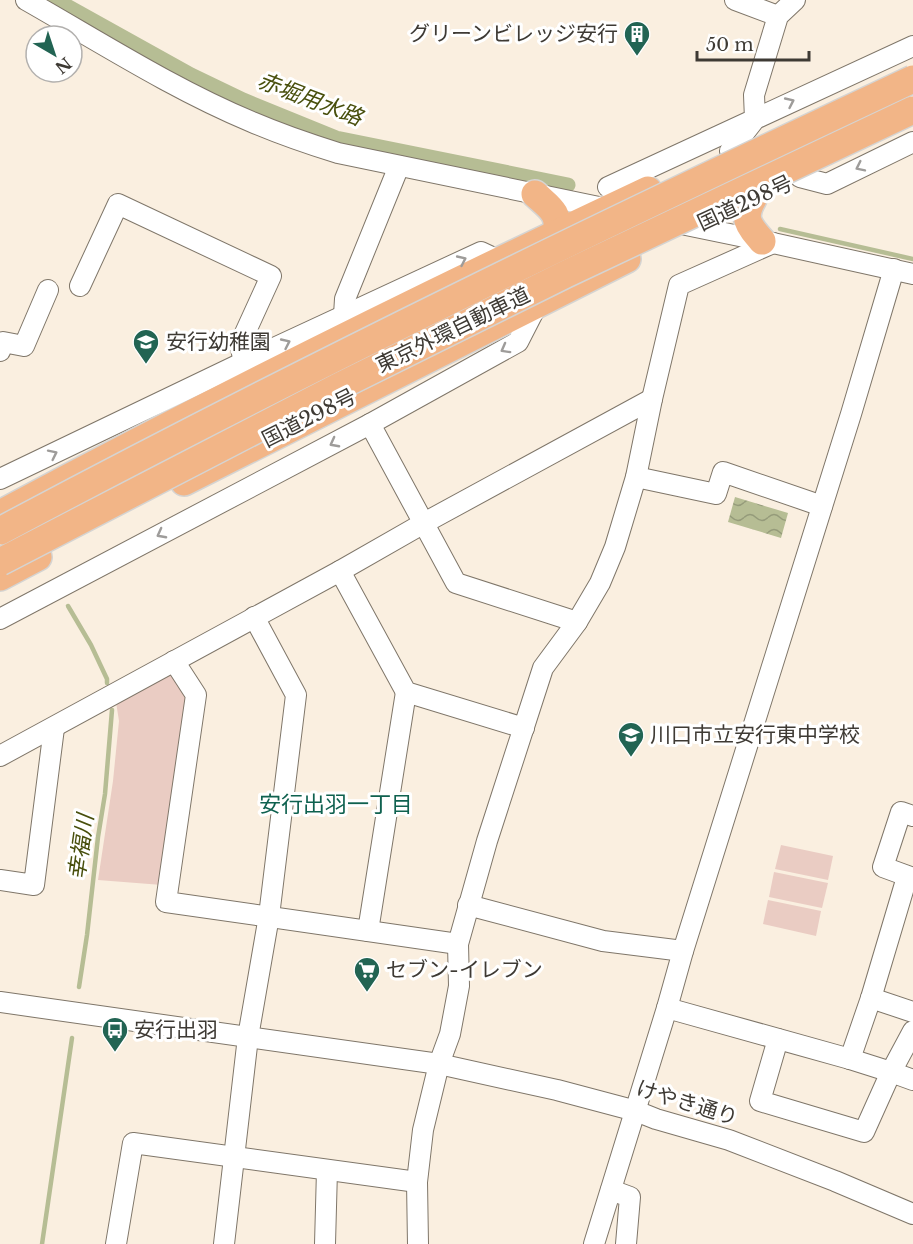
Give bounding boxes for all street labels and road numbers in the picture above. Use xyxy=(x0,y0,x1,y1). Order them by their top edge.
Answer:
street label: 国道298号 xyxy=(693,170,797,236)
street label: 東京外環自動車道 xyxy=(372,281,534,379)
street label: 国道298号 xyxy=(258,383,360,453)
street label: けやき通り xyxy=(633,1075,741,1131)

